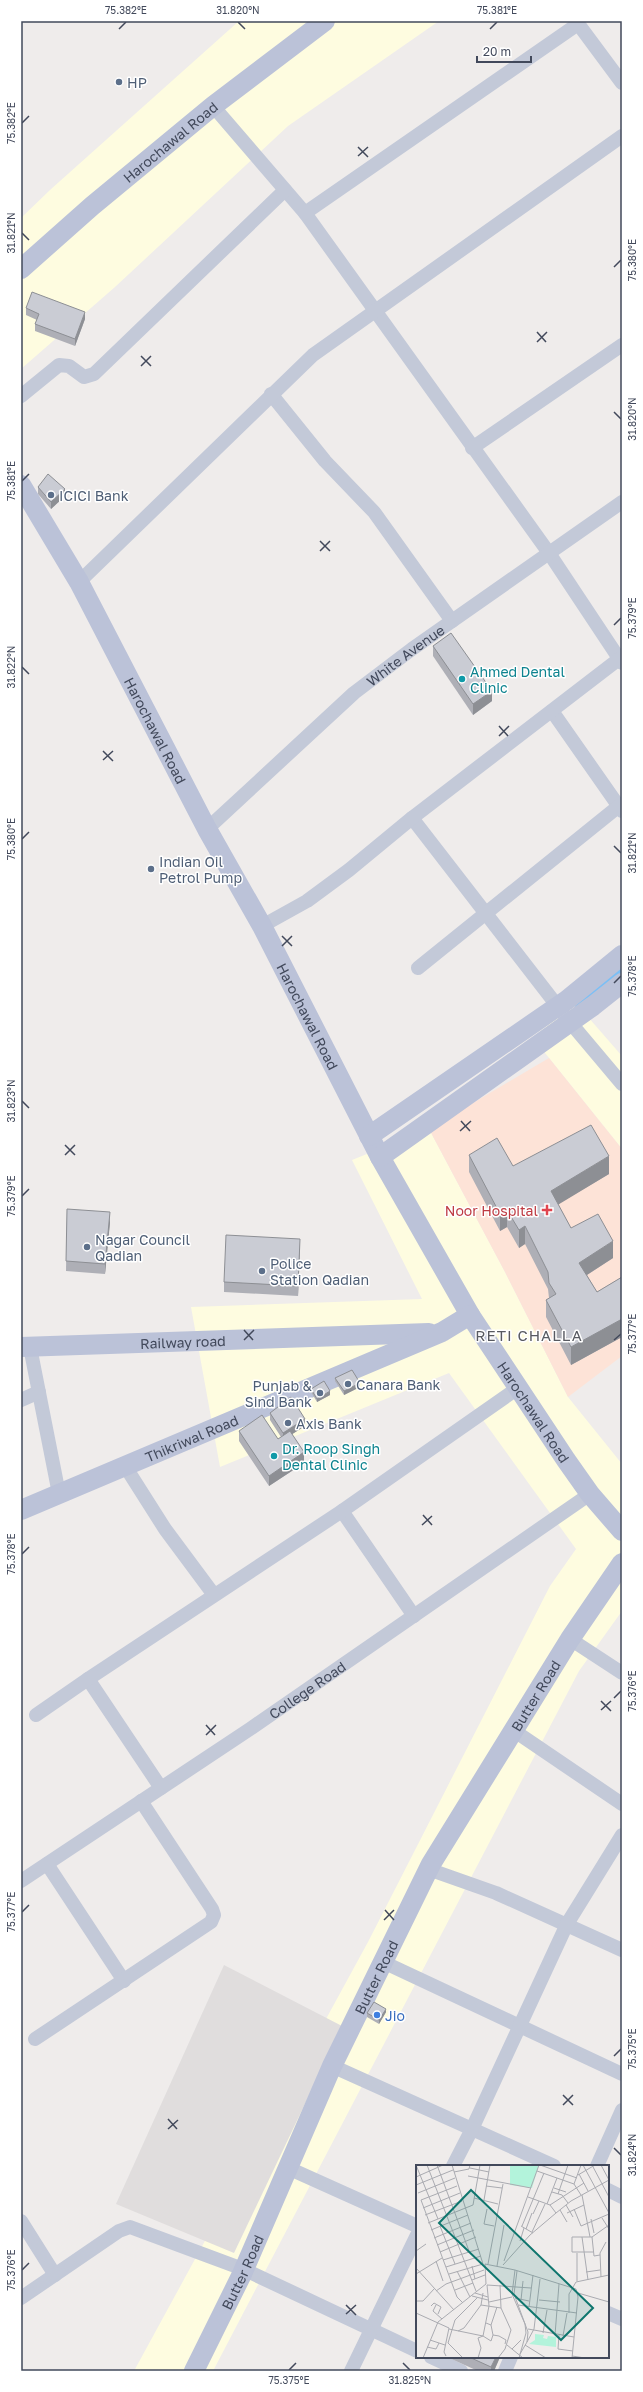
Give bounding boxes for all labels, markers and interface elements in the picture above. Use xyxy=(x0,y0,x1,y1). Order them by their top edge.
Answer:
text: 75.382°E xyxy=(105,4,147,16)
text: 31.820°N xyxy=(216,4,260,16)
text: 75.381°E xyxy=(477,4,517,16)
scale bar xyxy=(477,38,531,64)
text: 20 m xyxy=(483,44,511,59)
place label: HP xyxy=(127,74,147,91)
marker: HP xyxy=(114,77,124,87)
street label: Harochawal Road xyxy=(119,98,221,186)
text: 75.382°E xyxy=(5,102,17,144)
text: 31.821°N xyxy=(5,212,17,254)
text: 75.380°E xyxy=(626,239,638,281)
text: 31.820°N xyxy=(626,397,638,441)
text: 75.381°E xyxy=(5,461,17,501)
place label: ICICI Bank xyxy=(59,487,129,504)
marker: ICICI Bank xyxy=(46,490,56,500)
text: 75.379°E xyxy=(626,597,638,639)
street label: White Avenue xyxy=(363,621,447,689)
text: 31.822°N xyxy=(5,646,17,688)
place label: Ahmed Dental Clinic xyxy=(470,663,565,696)
street label: Harochawal Road xyxy=(121,674,190,786)
marker: Ahmed Dental Clinic xyxy=(457,674,467,684)
text: 75.380°E xyxy=(5,818,17,860)
text: 31.821°N xyxy=(626,832,638,874)
place label: Indian Oil Petrol Pump xyxy=(159,853,242,886)
marker: Indian Oil Petrol Pump xyxy=(146,864,156,874)
text: 75.378°E xyxy=(626,955,638,997)
street label: Harochawal Road xyxy=(274,960,342,1072)
text: 31.823°N xyxy=(5,1080,17,1122)
text: 75.379°E xyxy=(5,1175,17,1217)
place label: Noor Hospital xyxy=(445,1202,538,1219)
marker: Noor Hospital xyxy=(541,1204,553,1216)
place label: Nagar Council Qadian xyxy=(95,1231,190,1264)
marker: Nagar Council Qadian xyxy=(82,1242,92,1252)
place label: Police Station Qadian xyxy=(270,1255,369,1288)
marker: Police Station Qadian xyxy=(257,1266,267,1276)
text: 75.377°E xyxy=(626,1314,638,1354)
district label: RETI CHALLA xyxy=(475,1326,583,1344)
street label: Railway road xyxy=(140,1331,226,1351)
street label: Harochawal Road xyxy=(495,1358,574,1466)
place label: Canara Bank xyxy=(356,1376,441,1393)
place label: Punjab & Sind Bank xyxy=(245,1377,313,1410)
marker: Canara Bank xyxy=(343,1379,353,1389)
marker: Punjab & Sind Bank xyxy=(315,1388,325,1398)
street label: Thikriwal Road xyxy=(142,1411,241,1465)
place label: Axis Bank xyxy=(296,1415,362,1432)
marker: Axis Bank xyxy=(283,1418,293,1428)
place label: Dr. Roop Singh Dental Clinic xyxy=(282,1440,380,1473)
marker: Dr. Roop Singh Dental Clinic xyxy=(269,1451,279,1461)
text: 75.378°E xyxy=(5,1533,17,1575)
street label: College Road xyxy=(265,1657,349,1722)
street label: Butter Road xyxy=(507,1657,564,1734)
text: 75.376°E xyxy=(626,1670,638,1712)
text: 75.377°E xyxy=(5,1892,17,1932)
street label: Butter Road xyxy=(350,1937,401,2017)
place label: Jio xyxy=(385,2007,405,2024)
marker: Jio xyxy=(372,2010,382,2020)
text: 75.375°E xyxy=(626,2028,638,2070)
text: 31.824°N xyxy=(626,2134,638,2176)
inset map xyxy=(416,2165,609,2358)
street label: Butter Road xyxy=(217,2232,266,2312)
text: 75.376°E xyxy=(5,2249,17,2291)
text: 75.375°E xyxy=(268,2374,310,2386)
text: 31.825°N xyxy=(389,2374,431,2386)

